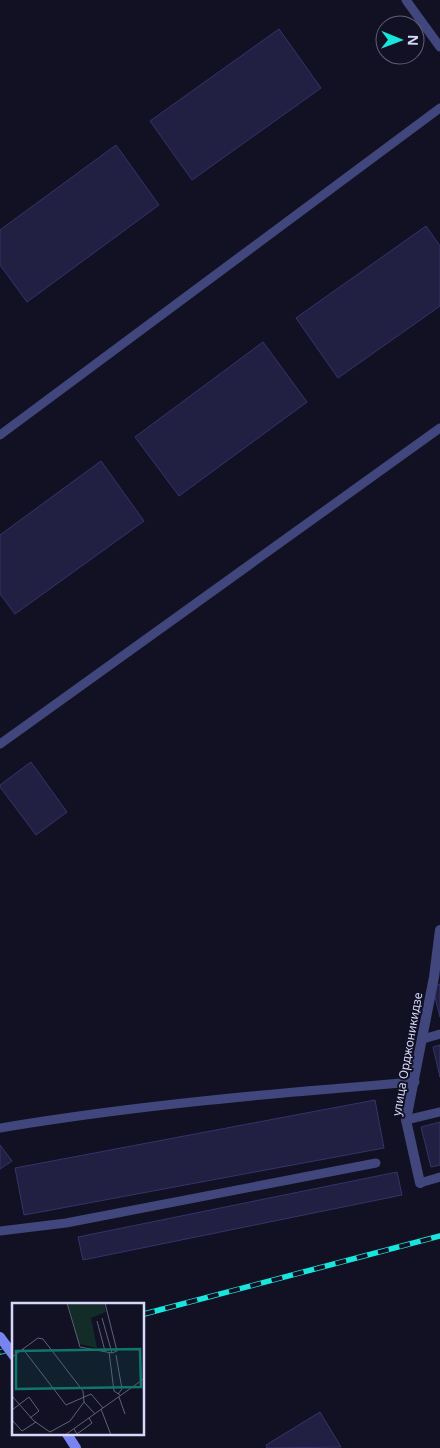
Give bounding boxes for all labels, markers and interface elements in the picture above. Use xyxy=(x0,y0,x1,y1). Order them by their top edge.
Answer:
north arrow xyxy=(375,15,425,65)
text: N xyxy=(404,34,423,46)
street label: улица Орджоникидзе xyxy=(388,991,426,1117)
inset map xyxy=(12,1303,145,1436)

